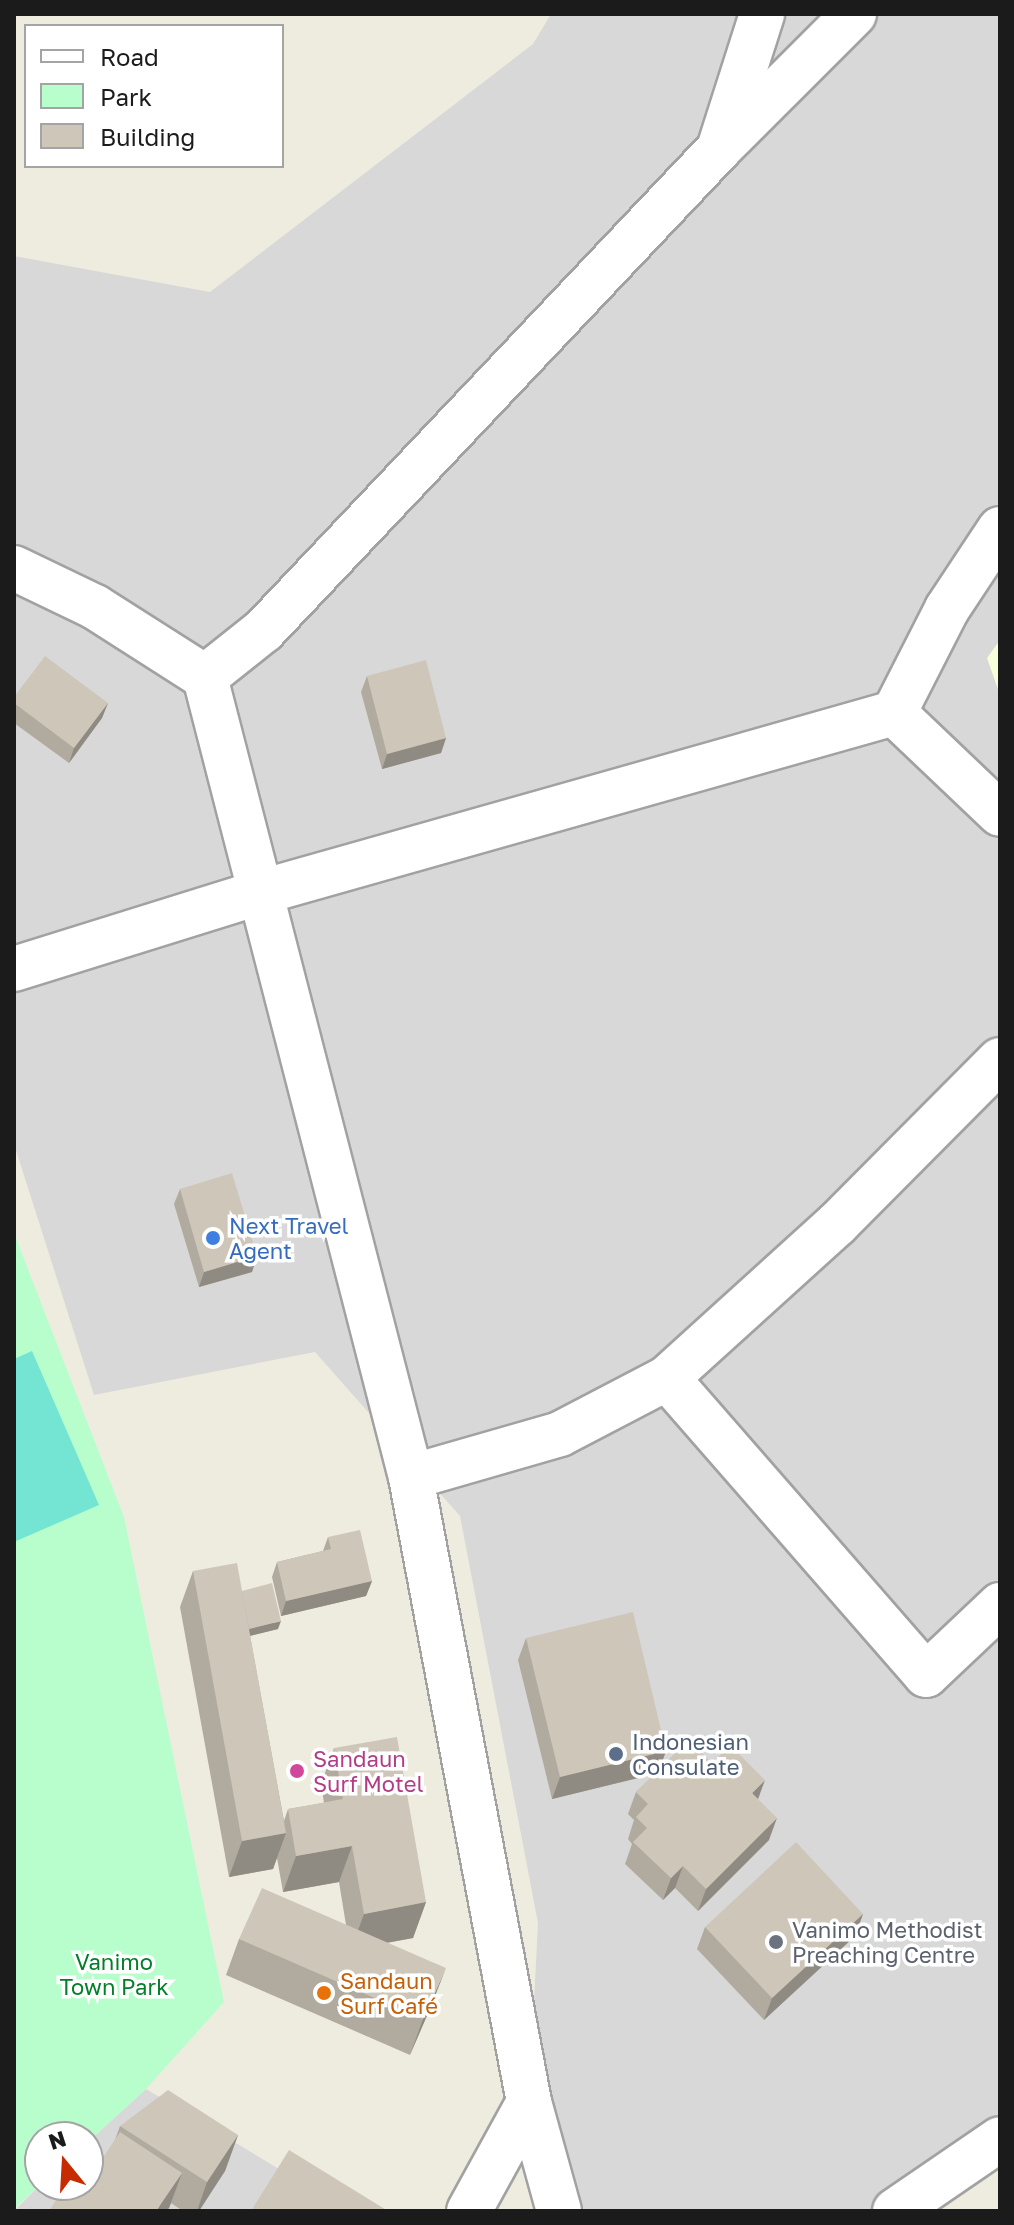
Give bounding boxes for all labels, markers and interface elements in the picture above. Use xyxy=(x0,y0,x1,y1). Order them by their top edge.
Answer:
legend xyxy=(24,24,284,168)
text: Road xyxy=(100,42,159,71)
text: Park xyxy=(100,82,152,111)
text: Building xyxy=(100,122,195,151)
place label: Next Travel Agent xyxy=(229,1212,349,1264)
marker: Next Travel Agent xyxy=(204,1229,222,1247)
place label: Indonesian Consulate xyxy=(632,1728,749,1780)
place label: Sandaun Surf Motel xyxy=(313,1745,424,1796)
marker: Indonesian Consulate xyxy=(607,1745,625,1763)
marker: Sandaun Surf Motel xyxy=(288,1762,306,1780)
place label: Vanimo Methodist Preaching Centre xyxy=(792,1916,983,1968)
marker: Vanimo Methodist Preaching Centre xyxy=(767,1933,785,1951)
park label: Vanimo Town Park xyxy=(59,1948,169,2000)
place label: Sandaun Surf Café xyxy=(340,1967,438,2018)
marker: Sandaun Surf Café xyxy=(315,1984,333,2002)
north arrow xyxy=(24,2121,104,2201)
text: N xyxy=(45,2124,69,2155)

